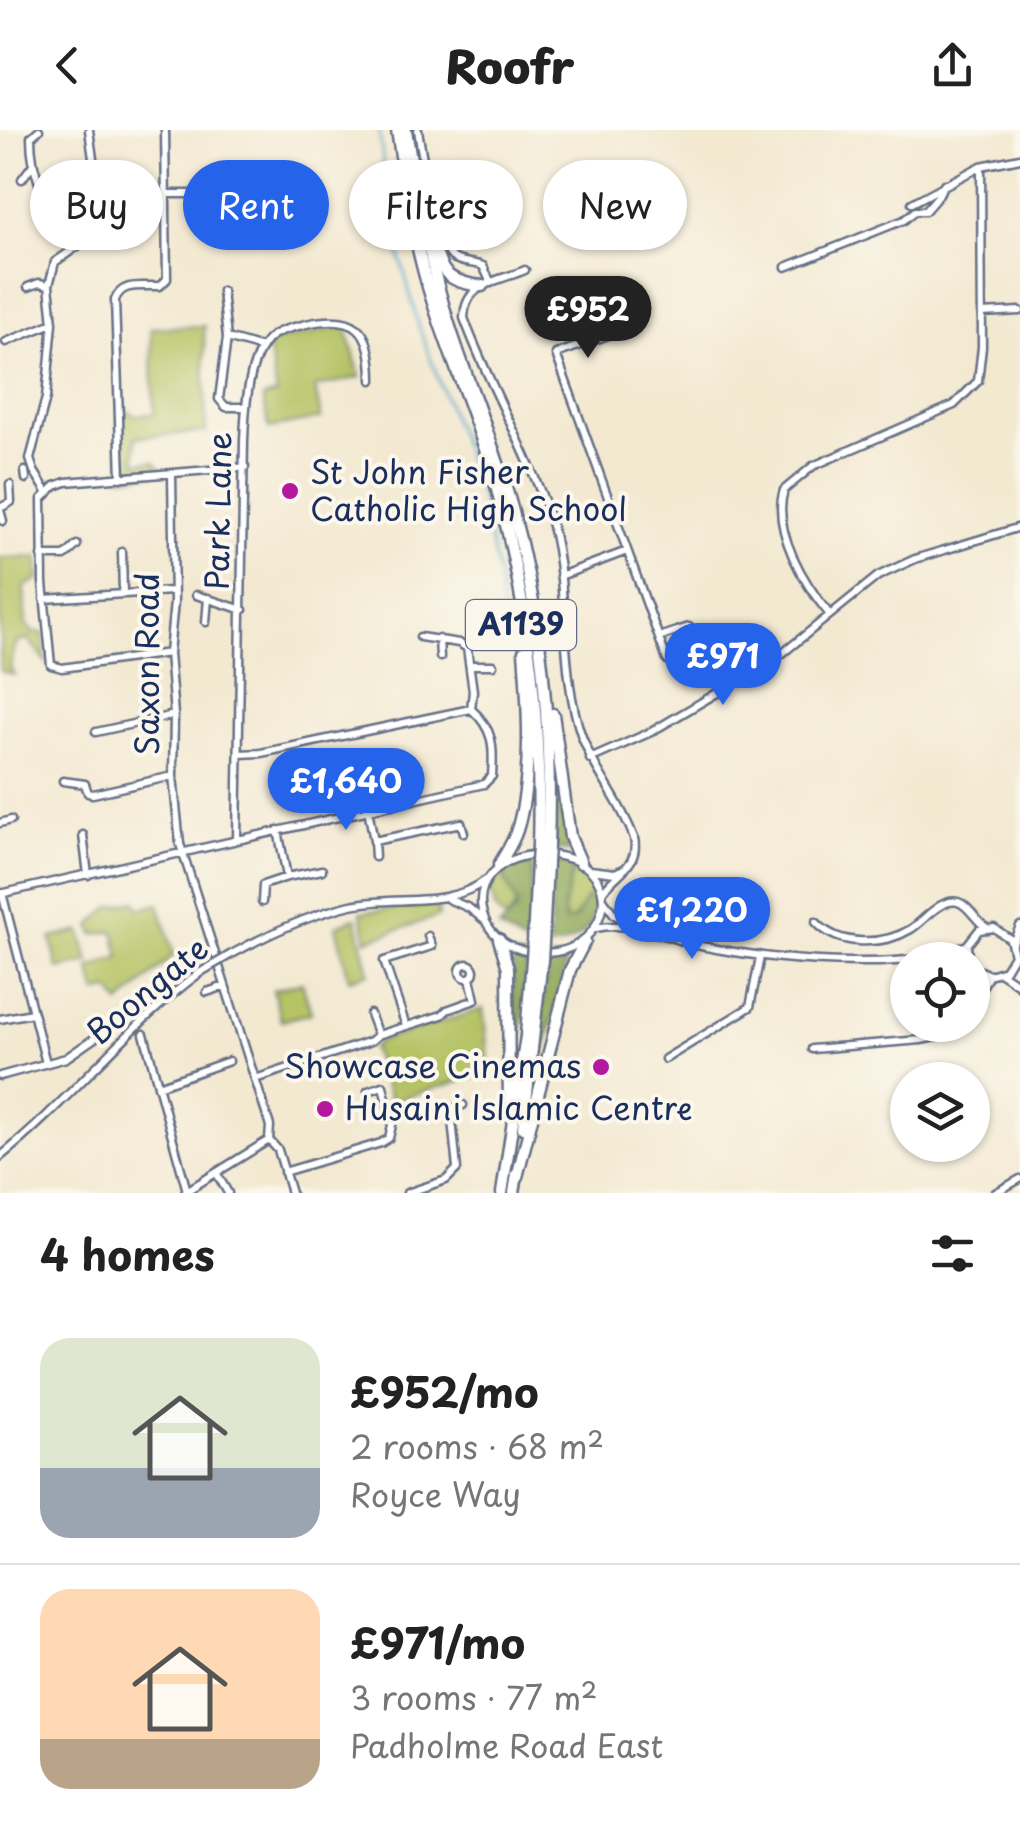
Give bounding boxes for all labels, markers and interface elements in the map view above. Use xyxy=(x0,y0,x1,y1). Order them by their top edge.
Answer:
text: Roofr xyxy=(446,31,574,99)
icon: back xyxy=(40,38,95,93)
icon: share xyxy=(925,38,980,93)
chip: Buy xyxy=(30,160,163,250)
chip: Rent xyxy=(183,160,329,250)
chip: Filters xyxy=(349,160,523,250)
chip: New xyxy=(543,160,687,250)
pin: £952 xyxy=(529,276,647,361)
text: £952 xyxy=(546,284,630,332)
street label: Park Lane xyxy=(192,431,242,590)
place label: St John Fisher Catholic High School xyxy=(310,447,627,532)
marker: St John Fisher Catholic High School xyxy=(279,480,301,502)
street label: Saxon Road xyxy=(122,573,170,755)
road number: A1139 xyxy=(466,600,576,650)
pin: £971 xyxy=(664,623,782,708)
text: £971 xyxy=(687,631,759,679)
pin: £1,640 xyxy=(265,748,427,833)
text: £1,640 xyxy=(290,756,402,804)
pin: £1,220 xyxy=(611,877,773,962)
text: £1,220 xyxy=(636,885,748,933)
street label: Boongate xyxy=(75,924,218,1055)
map controls xyxy=(890,942,990,1162)
button: locate xyxy=(890,942,990,1042)
place label: Showcase Cinemas xyxy=(284,1041,581,1089)
marker: Showcase Cinemas xyxy=(590,1056,612,1078)
button: layers xyxy=(890,1062,990,1162)
place label: Husaini Islamic Centre xyxy=(345,1083,693,1131)
marker: Husaini Islamic Centre xyxy=(314,1098,336,1120)
text: 4 homes xyxy=(40,1222,215,1285)
icon: filters xyxy=(925,1226,980,1281)
text: £952/mo xyxy=(350,1359,539,1422)
icon: home xyxy=(120,1378,240,1498)
text: 2 rooms · 68 m² xyxy=(350,1422,604,1470)
text: Royce Way xyxy=(350,1470,521,1518)
text: £971/mo xyxy=(350,1610,525,1673)
icon: home xyxy=(120,1629,240,1749)
text: 3 rooms · 77 m² xyxy=(350,1673,598,1721)
text: Padholme Road East xyxy=(350,1721,663,1769)

